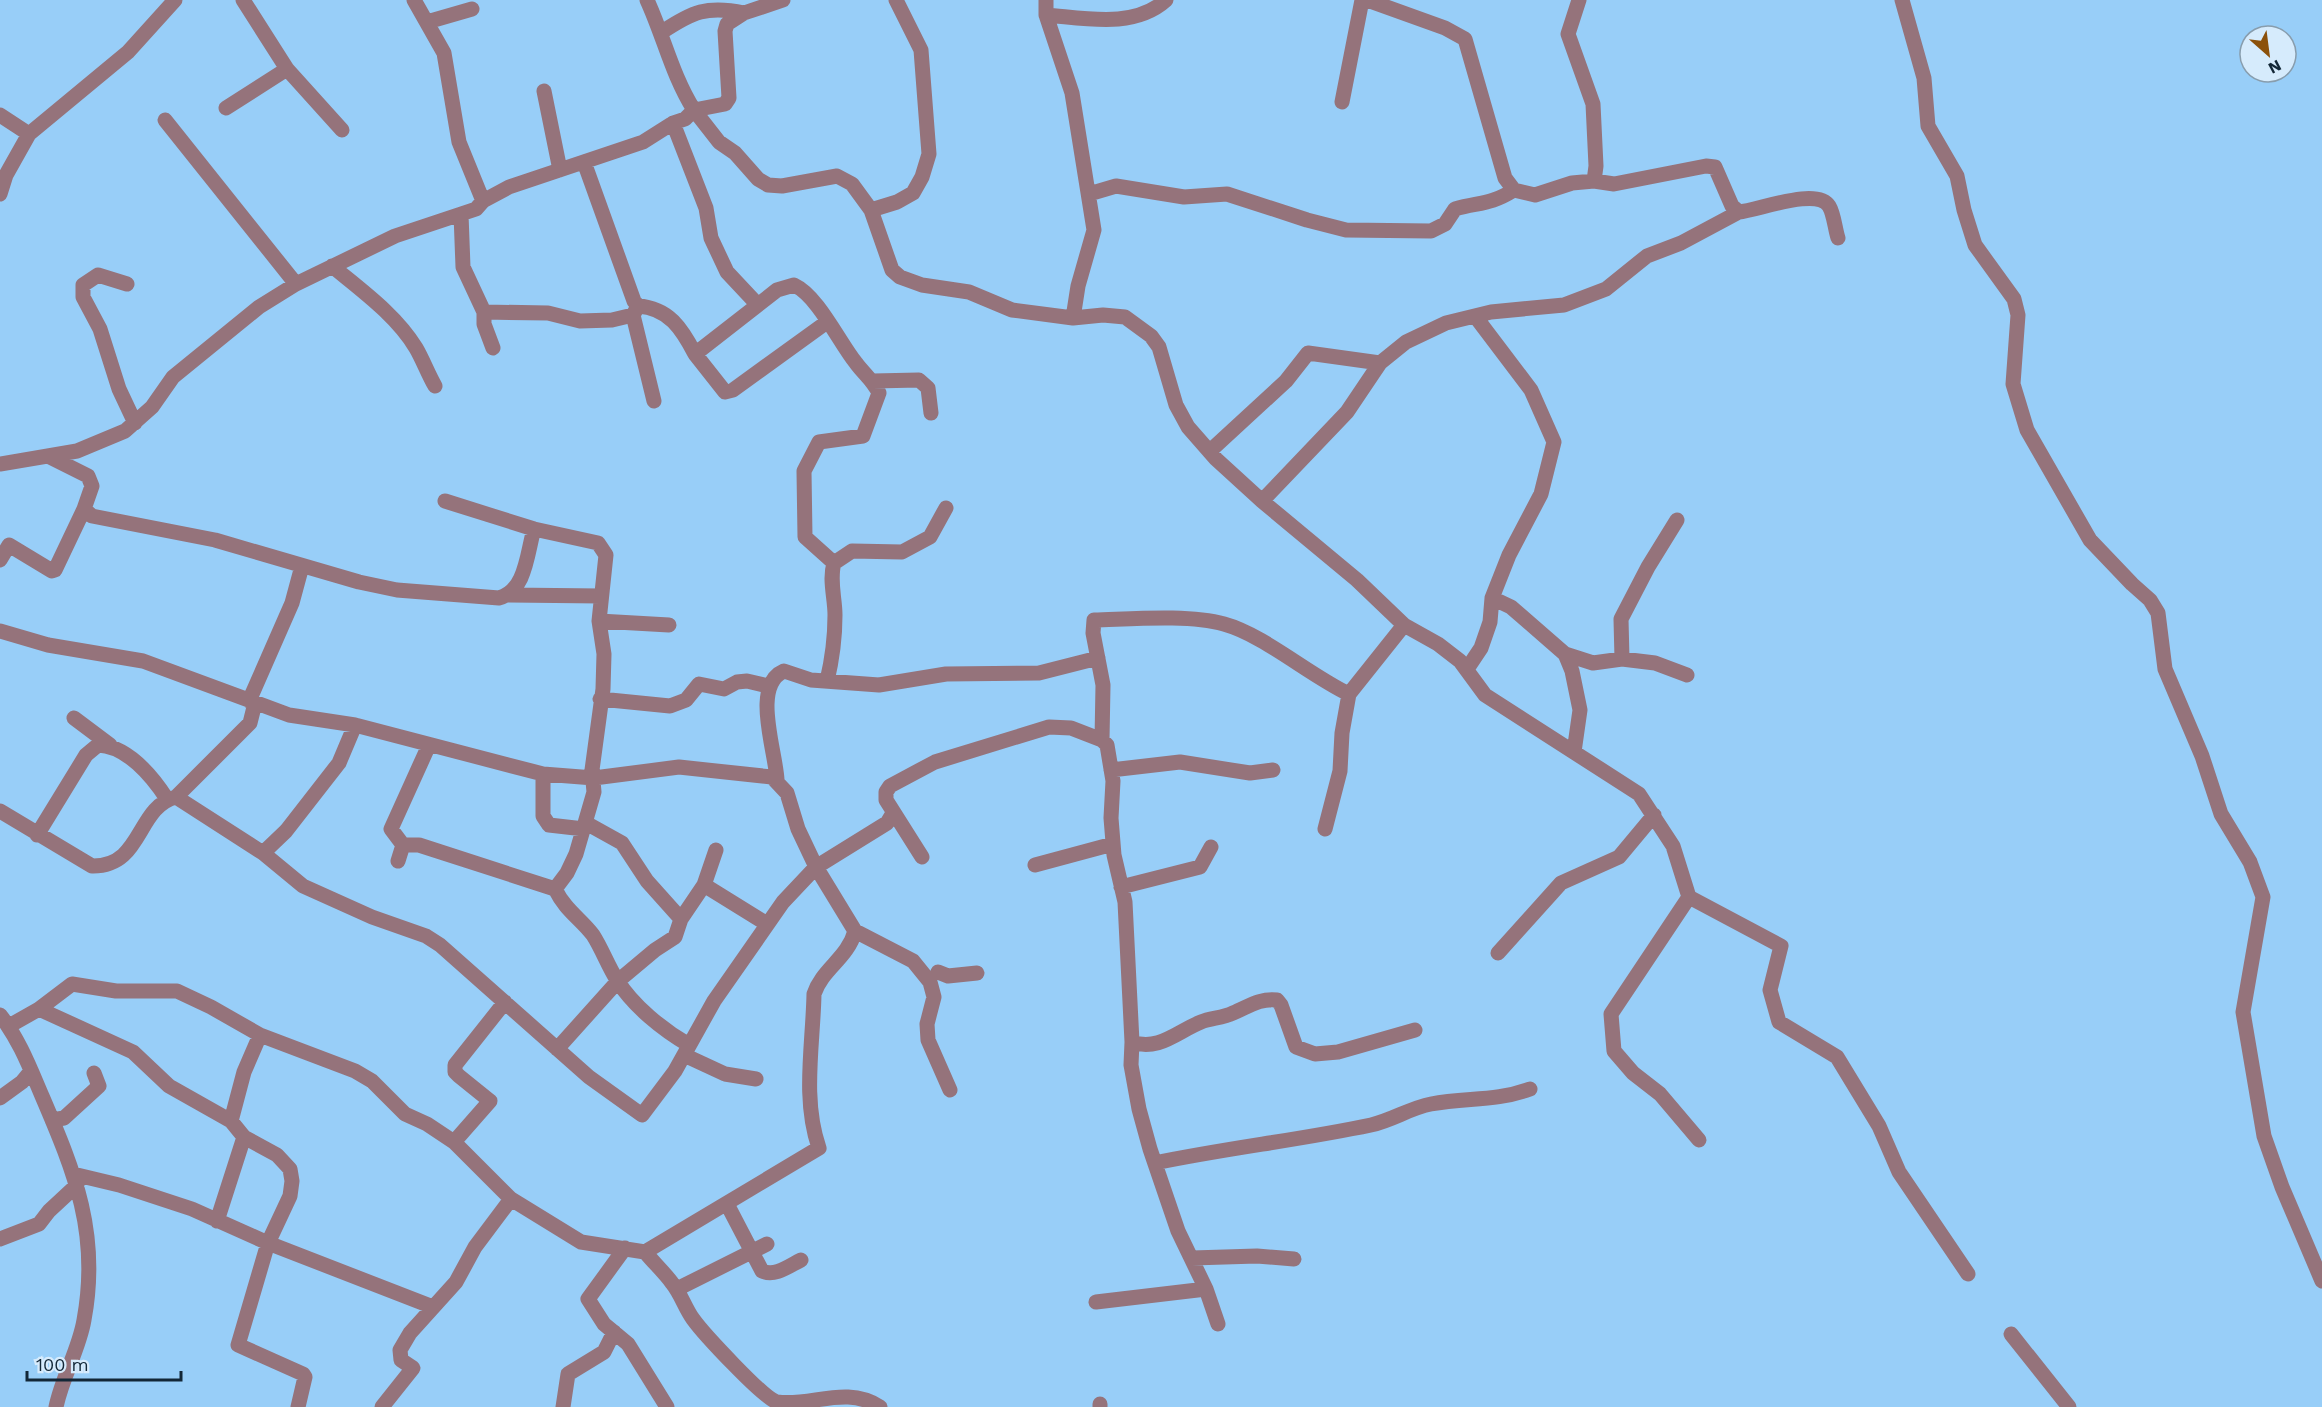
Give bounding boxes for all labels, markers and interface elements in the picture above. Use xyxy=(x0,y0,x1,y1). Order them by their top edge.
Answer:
north arrow xyxy=(2238,24,2298,84)
text: N xyxy=(2265,56,2285,78)
scale bar xyxy=(27,1344,182,1382)
text: 100 m xyxy=(36,1354,89,1375)

